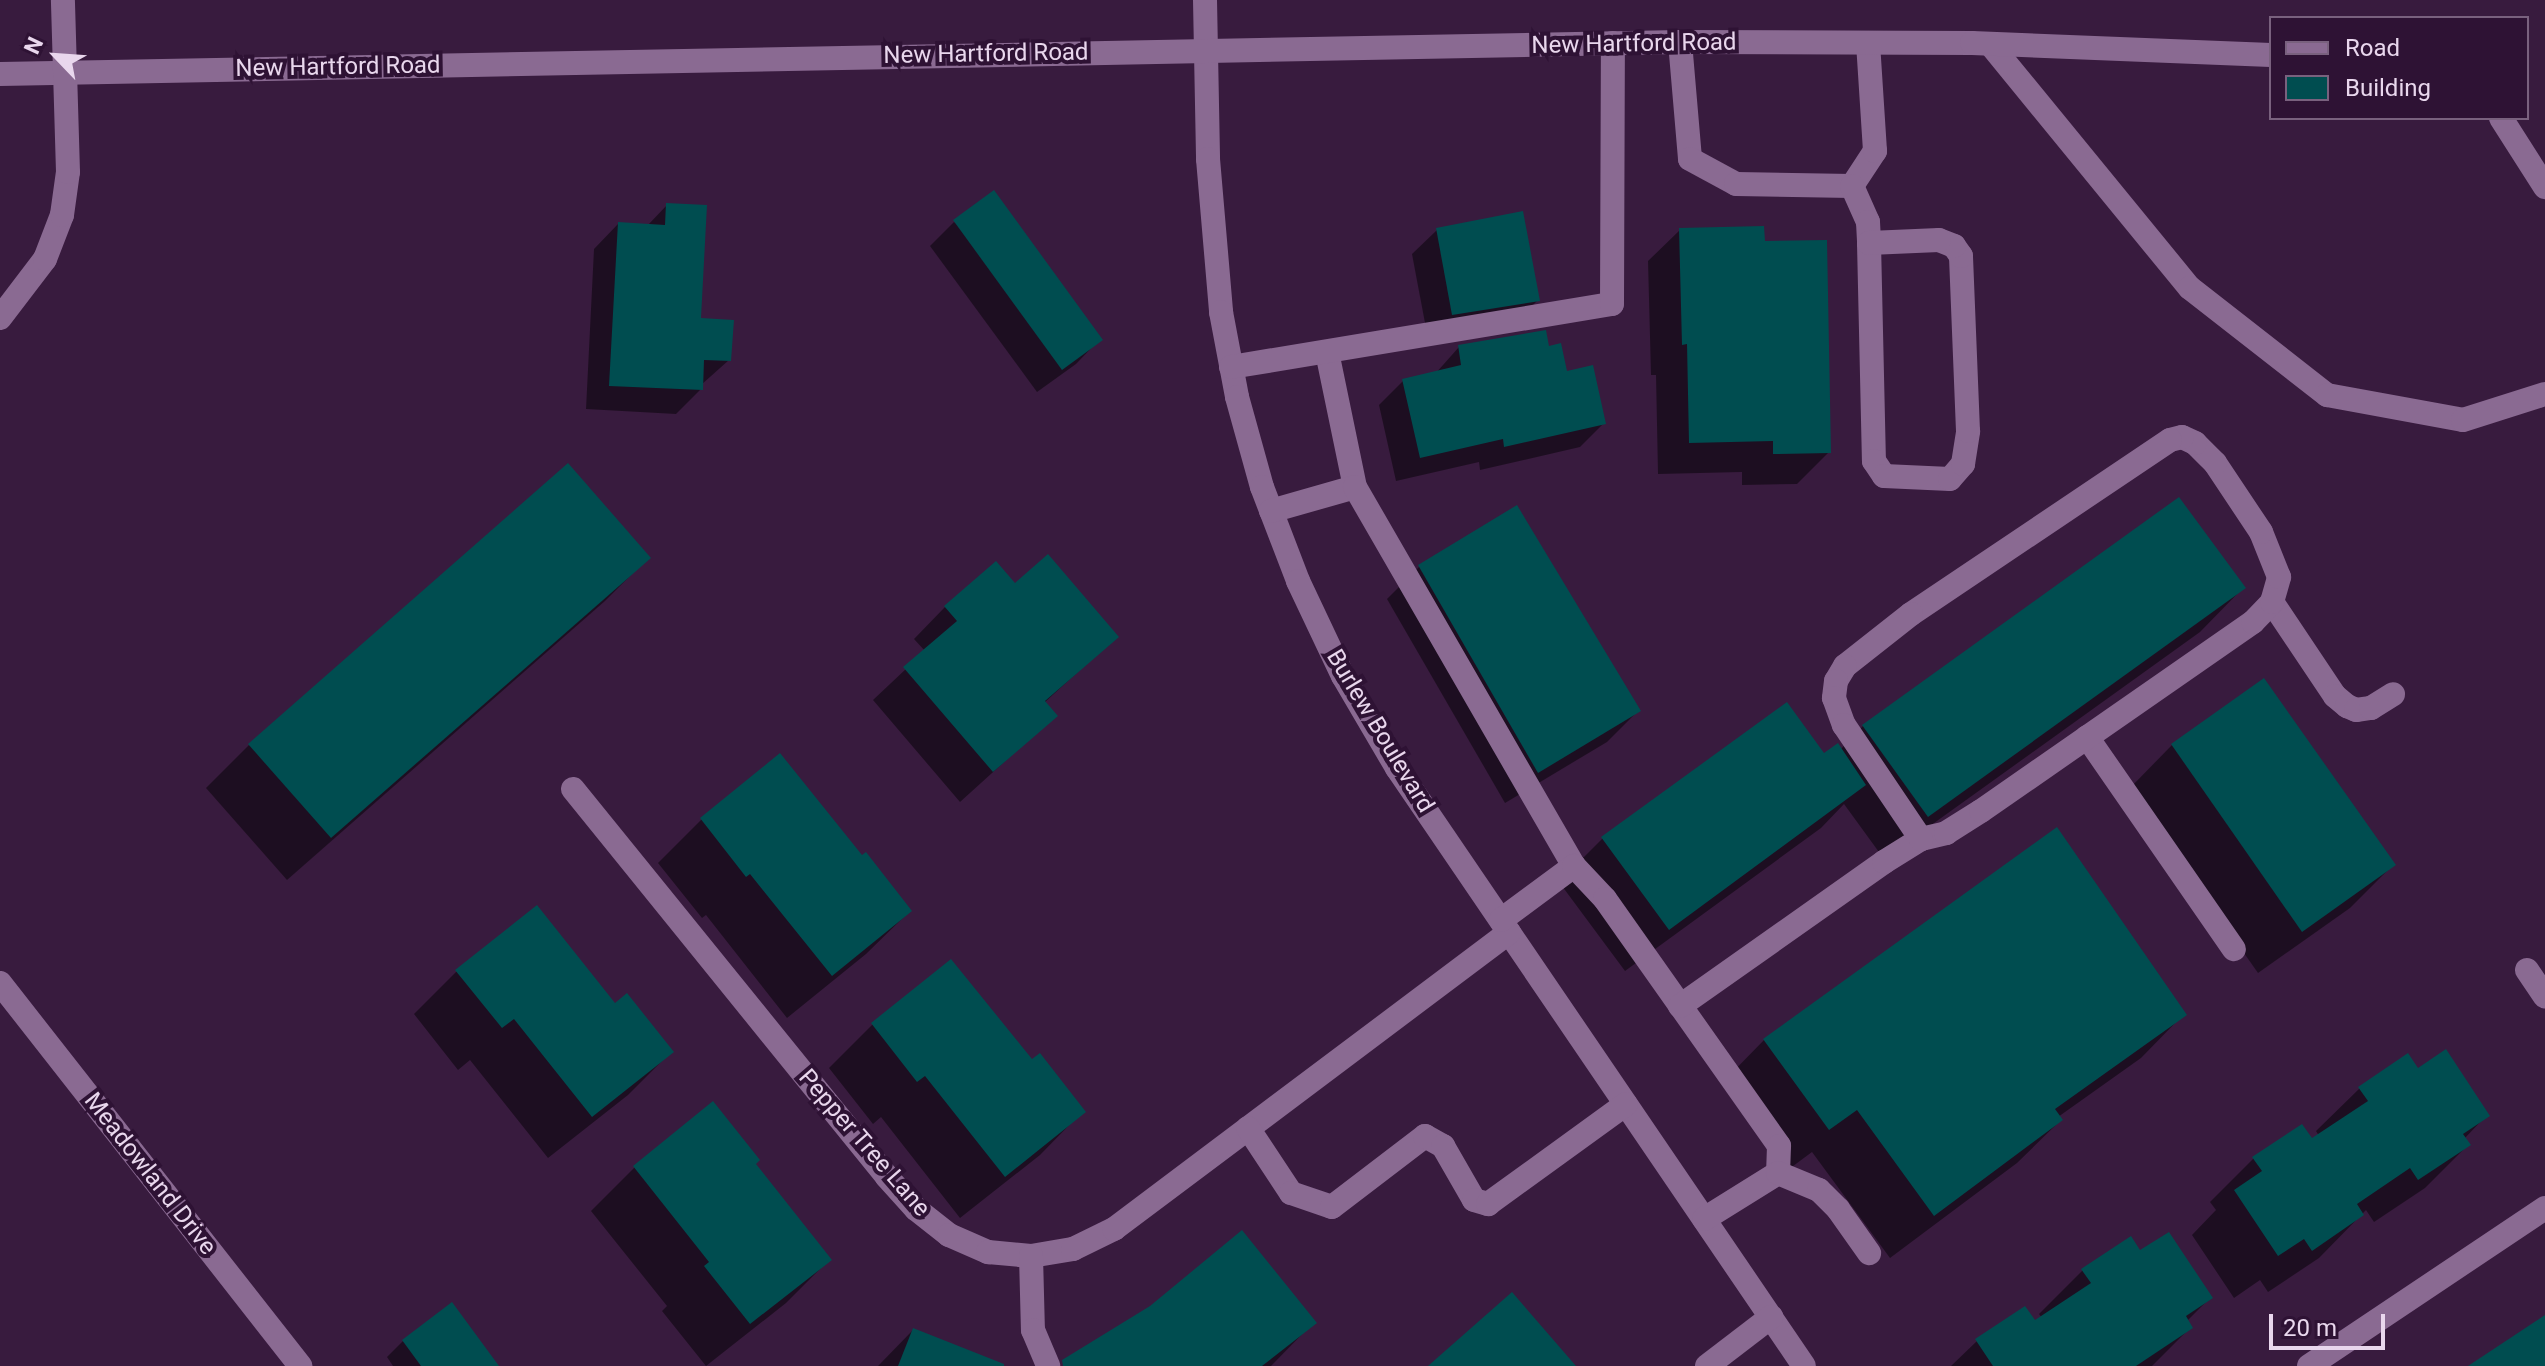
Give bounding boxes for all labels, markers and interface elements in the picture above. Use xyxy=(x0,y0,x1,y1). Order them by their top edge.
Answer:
north arrow xyxy=(16,16,96,96)
legend xyxy=(2269,16,2529,120)
street label: New Hartford Road xyxy=(1531,28,1737,60)
text: N xyxy=(19,33,48,58)
text: Road xyxy=(2345,34,2400,62)
street label: New Hartford Road xyxy=(883,38,1089,70)
street label: New Hartford Road xyxy=(235,51,441,83)
text: Building xyxy=(2345,74,2431,102)
street label: Burlew Boulevard xyxy=(1320,644,1440,818)
street label: Pepper Tree Lane xyxy=(792,1063,936,1223)
street label: Meadowland Drive xyxy=(78,1087,222,1261)
scale bar xyxy=(2273,1298,2389,1348)
text: 20 m xyxy=(2283,1314,2337,1342)

